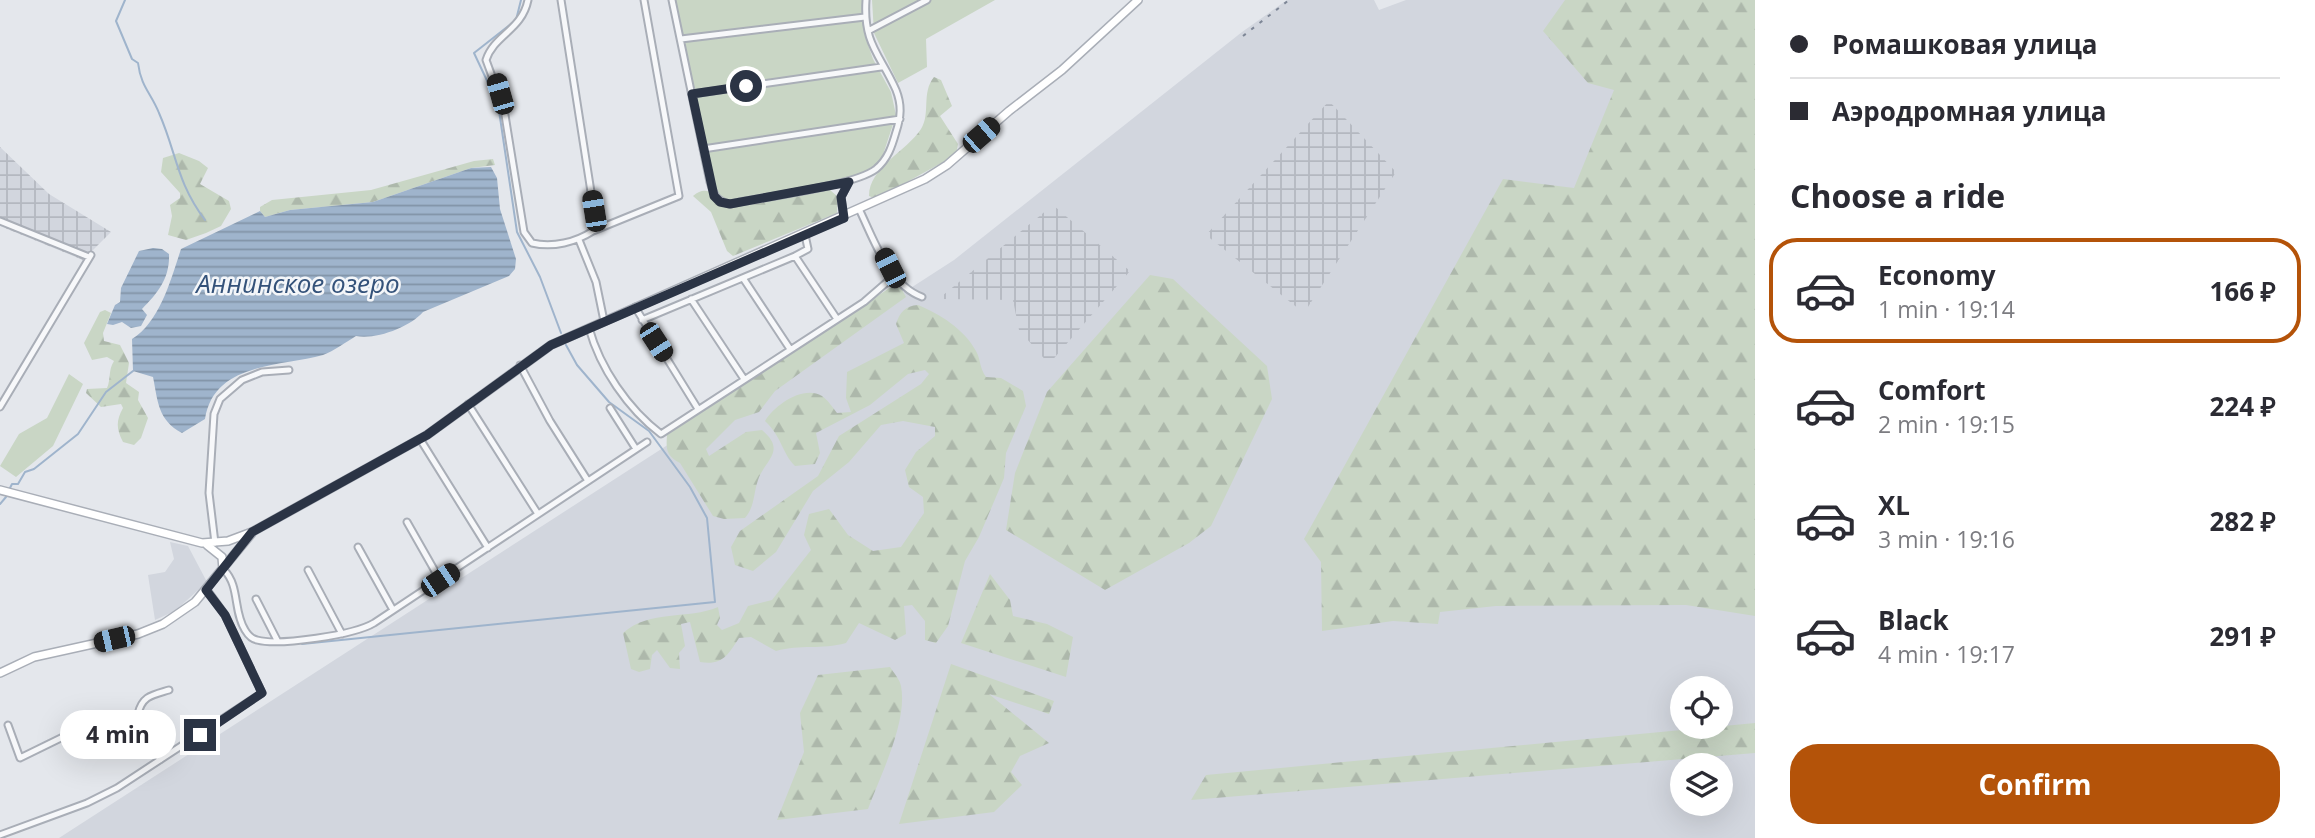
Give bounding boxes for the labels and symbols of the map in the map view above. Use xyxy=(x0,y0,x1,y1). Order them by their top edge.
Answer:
route start xyxy=(730,70,762,102)
car xyxy=(485,71,516,117)
car xyxy=(959,113,1004,157)
car xyxy=(581,189,608,233)
car xyxy=(872,245,909,291)
water label: Аннинское озеро xyxy=(194,265,400,301)
car xyxy=(636,319,677,365)
car xyxy=(417,560,464,600)
car xyxy=(92,624,137,654)
callout: 4 min xyxy=(60,710,176,760)
route end xyxy=(184,719,216,751)

